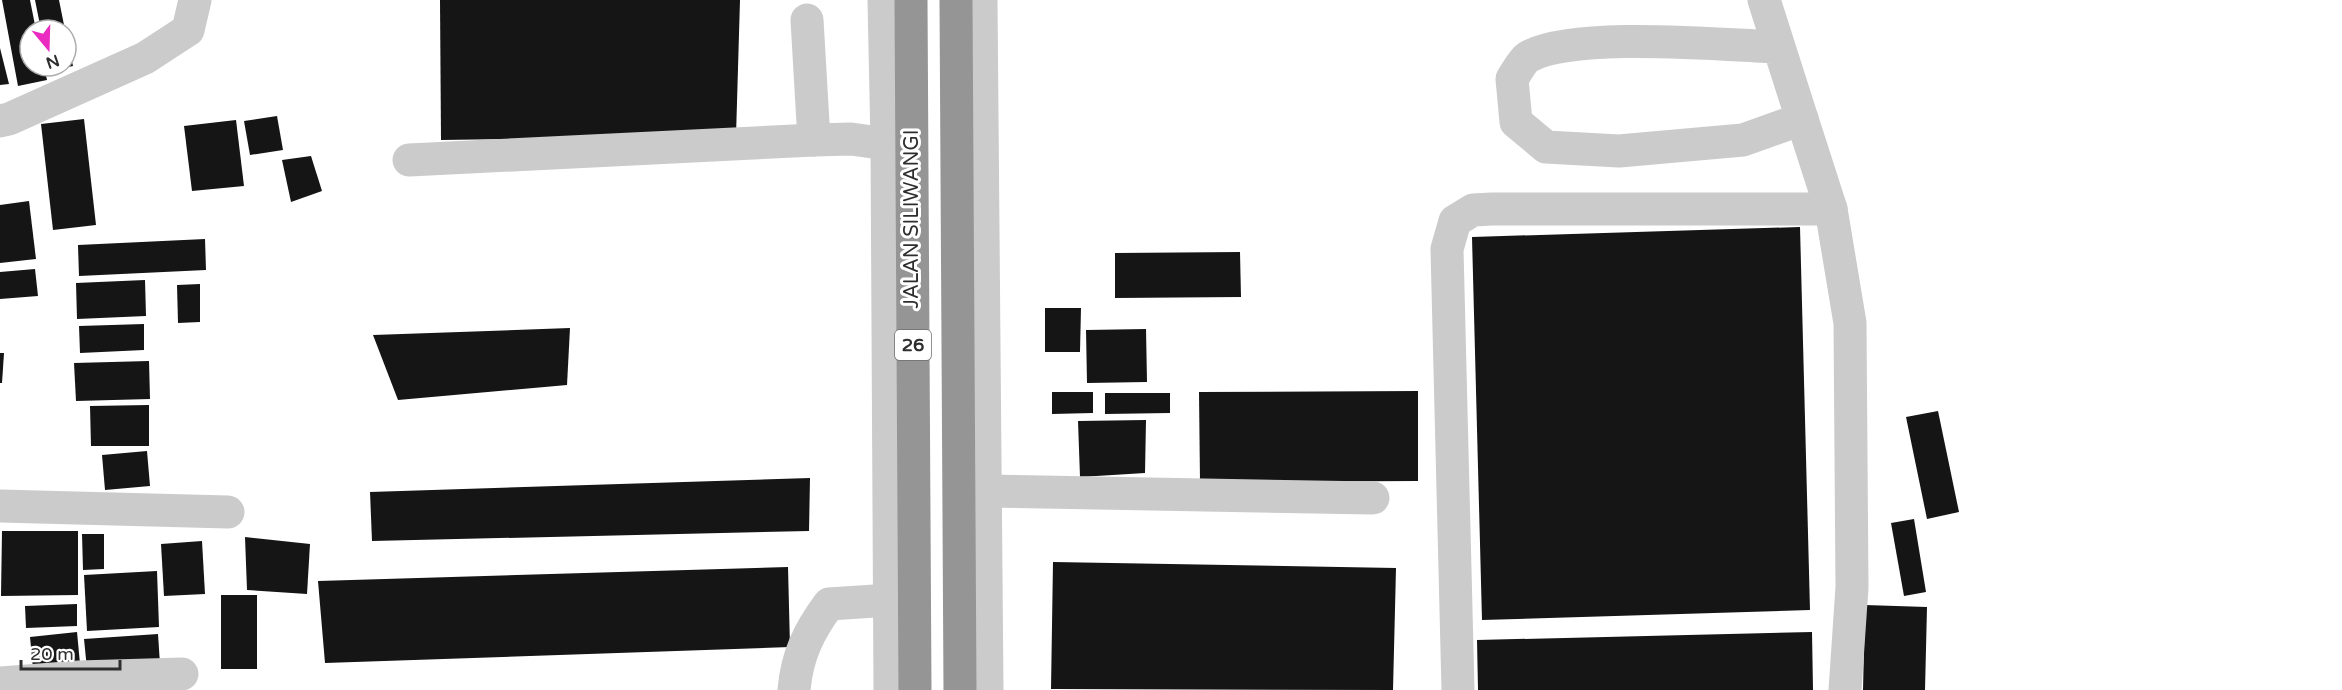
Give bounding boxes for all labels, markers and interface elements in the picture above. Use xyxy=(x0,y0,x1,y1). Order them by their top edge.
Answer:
north arrow xyxy=(18,18,78,78)
text: N xyxy=(43,50,62,73)
street label: JALAN SILIWANGI xyxy=(900,130,924,308)
road number: 26 xyxy=(895,330,931,360)
scale bar xyxy=(21,633,120,671)
text: 20 m xyxy=(30,643,74,665)

